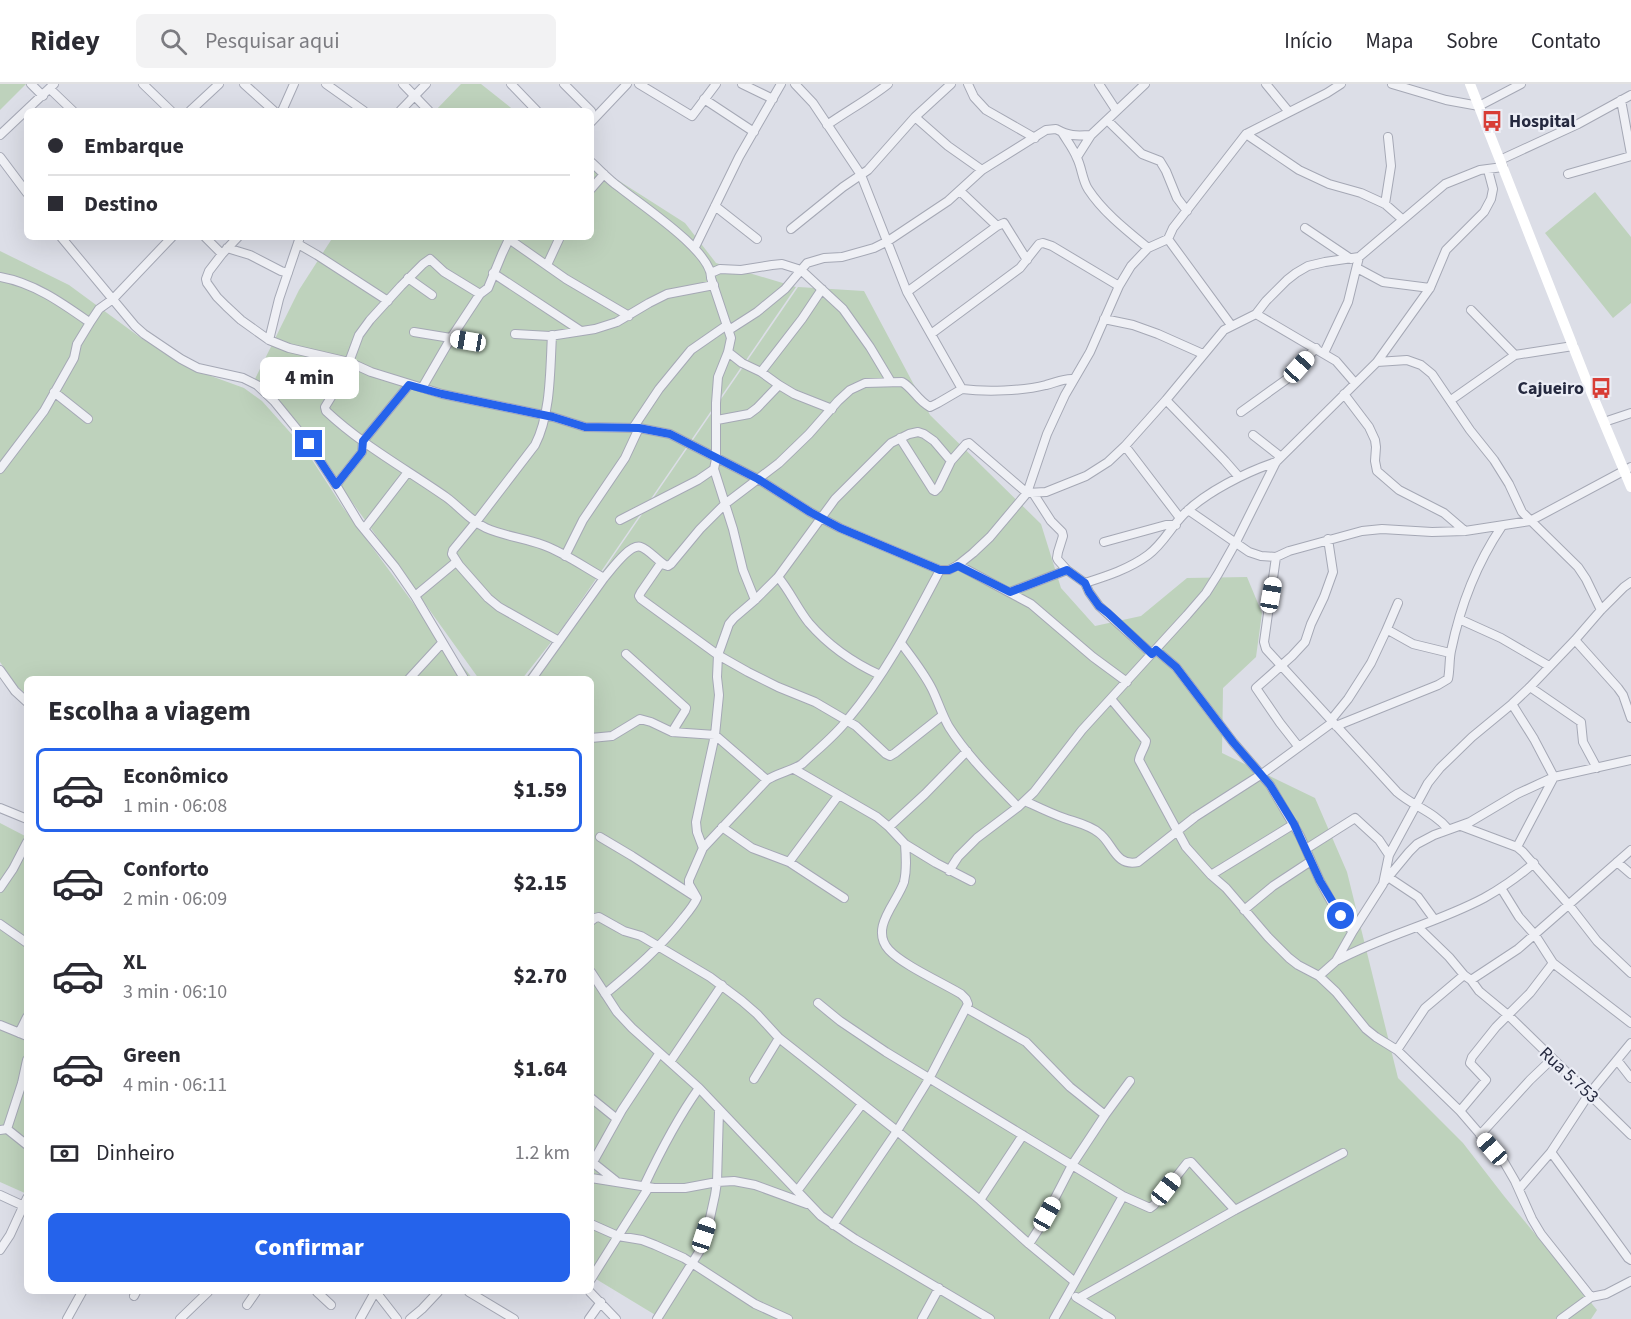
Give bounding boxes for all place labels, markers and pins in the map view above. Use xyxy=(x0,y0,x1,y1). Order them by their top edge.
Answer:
bus stop icon: Hospital xyxy=(1480,109,1504,133)
place label: Hospital xyxy=(1509,109,1575,134)
place label: Cajueiro xyxy=(1518,376,1584,401)
bus stop icon: Cajueiro xyxy=(1589,376,1613,400)

